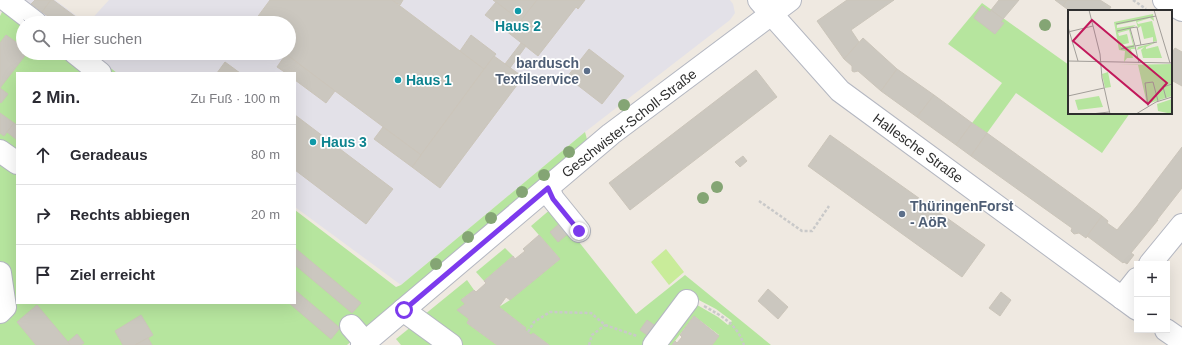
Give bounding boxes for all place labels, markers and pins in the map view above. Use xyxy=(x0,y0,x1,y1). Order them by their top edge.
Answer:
marker: Haus 2 xyxy=(513,6,523,16)
place label: Haus 2 xyxy=(495,18,541,34)
place label: bardusch Textilservice xyxy=(495,55,579,87)
marker: bardusch Textilservice xyxy=(582,66,592,76)
place label: Haus 1 xyxy=(406,72,452,88)
marker: Haus 1 xyxy=(393,75,403,85)
place label: Haus 3 xyxy=(321,134,367,150)
marker: Haus 3 xyxy=(308,137,318,147)
place label: ThüringenForst - AöR xyxy=(910,198,1014,230)
marker: ThüringenForst - AöR xyxy=(897,209,907,219)

